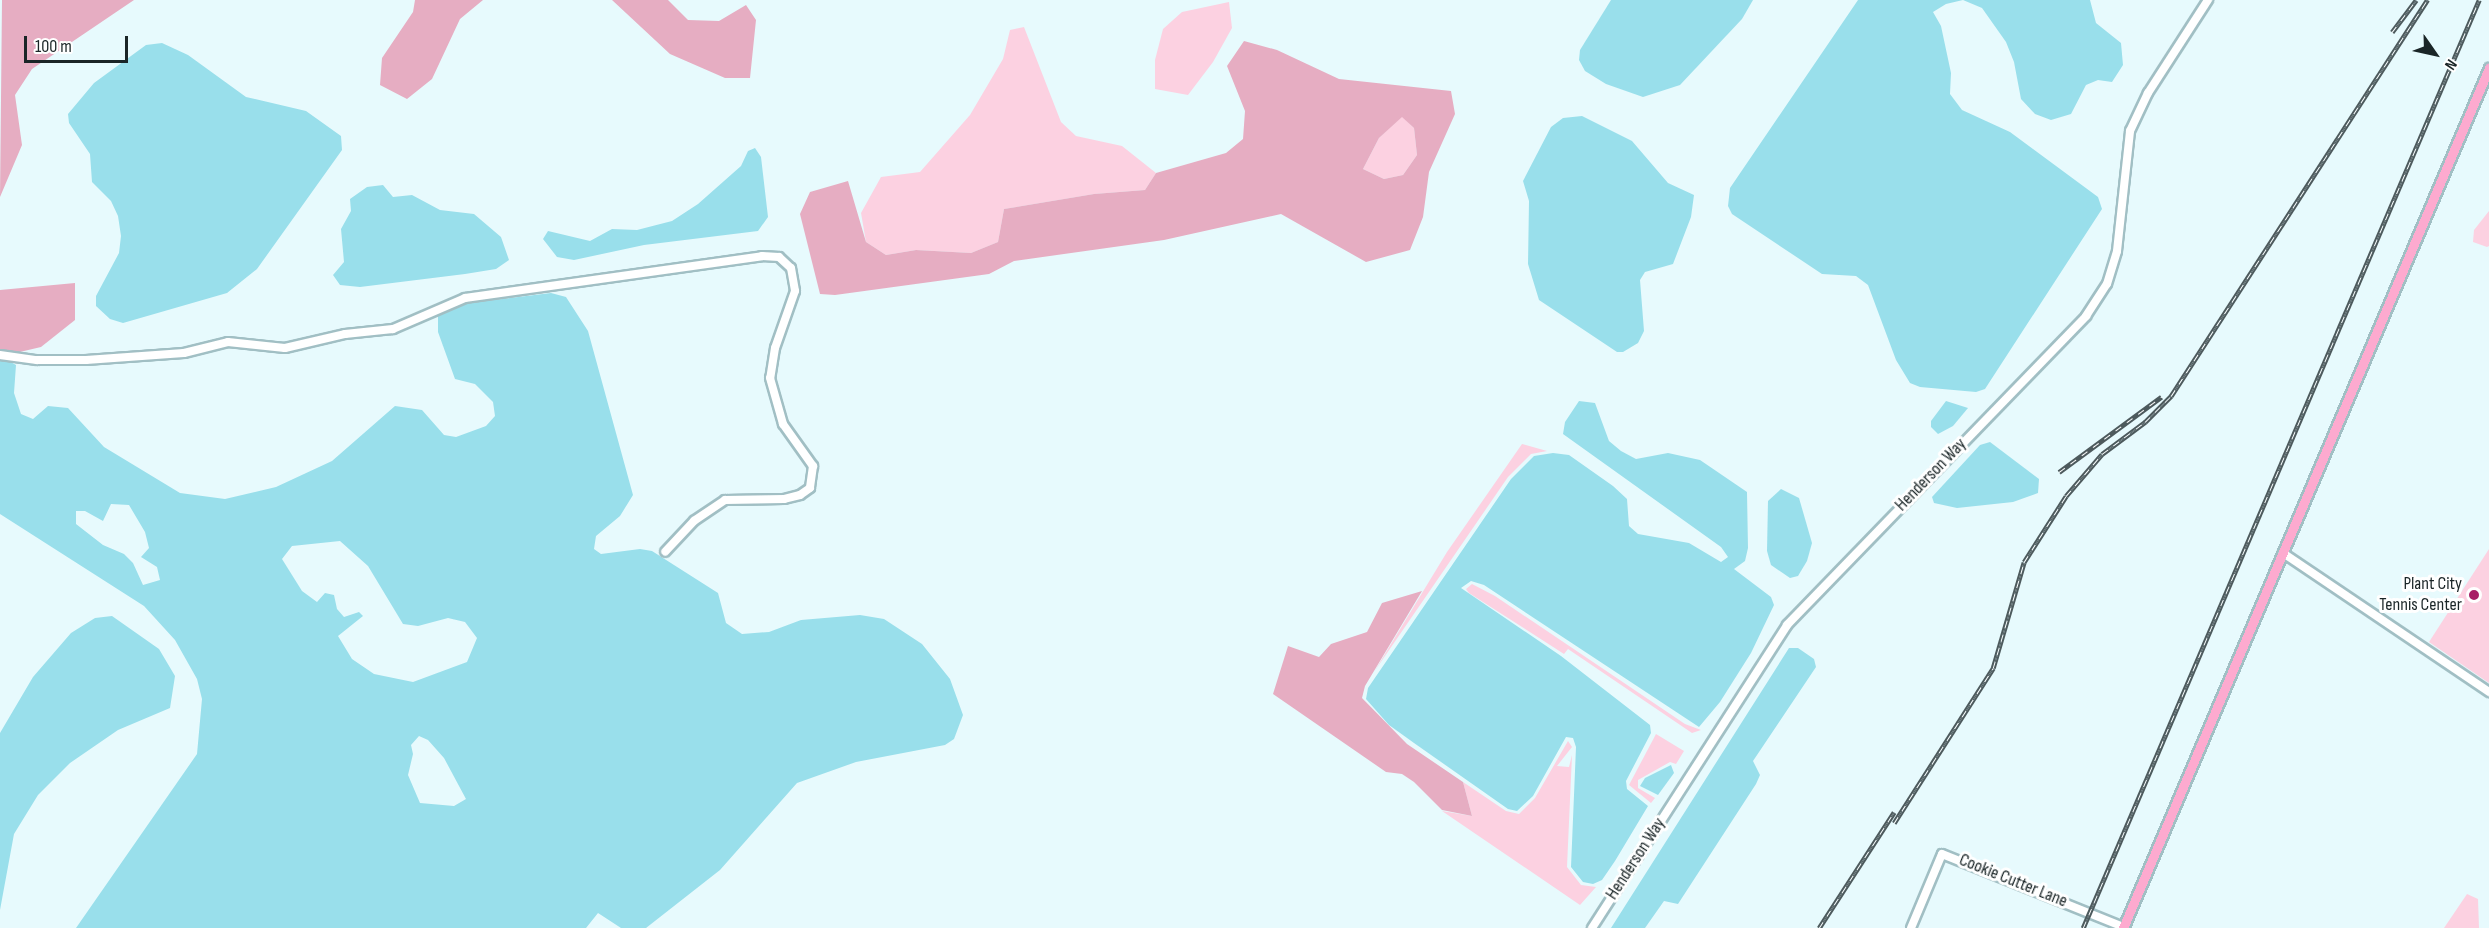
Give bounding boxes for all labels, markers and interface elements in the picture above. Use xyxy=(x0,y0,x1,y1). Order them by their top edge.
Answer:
scale bar xyxy=(27,24,130,62)
north arrow xyxy=(2405,24,2465,84)
text: 100 m xyxy=(35,36,72,57)
text: N xyxy=(2440,55,2461,73)
street label: Henderson Way xyxy=(1891,434,1971,516)
place label: Plant City Tennis Center xyxy=(2379,574,2462,616)
marker: Plant City Tennis Center xyxy=(2467,588,2481,602)
street label: Henderson Way xyxy=(1602,814,1670,904)
street label: Cookie Cutter Lane xyxy=(1956,850,2070,912)

